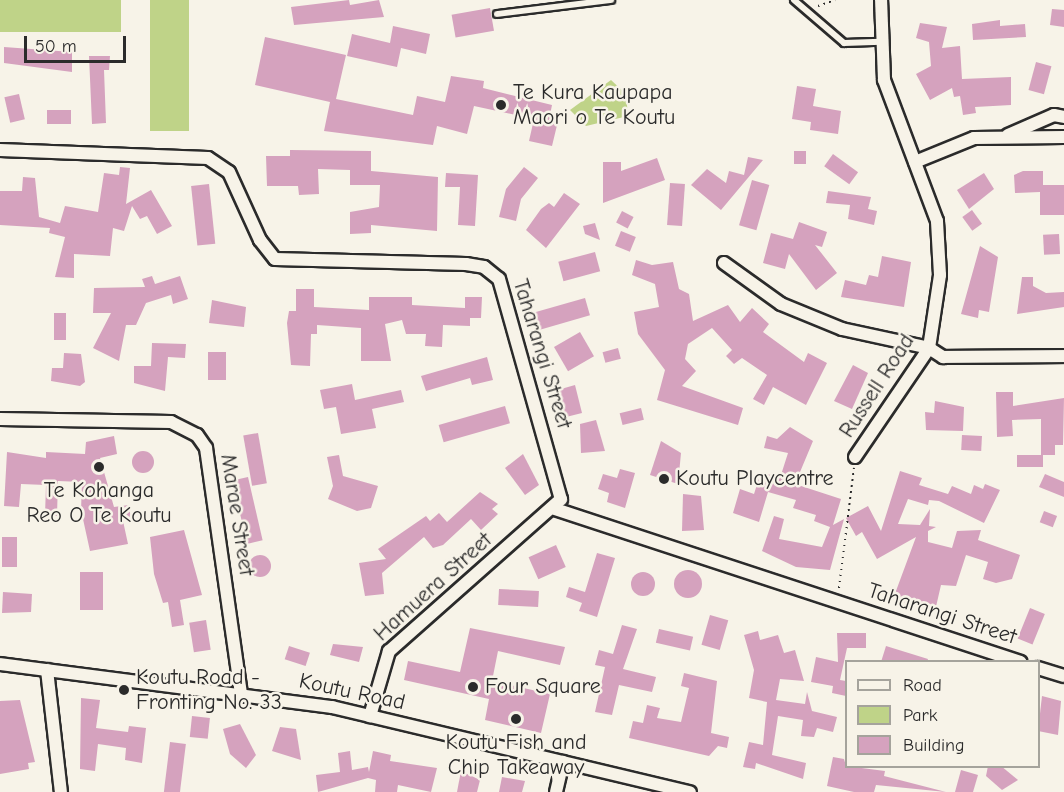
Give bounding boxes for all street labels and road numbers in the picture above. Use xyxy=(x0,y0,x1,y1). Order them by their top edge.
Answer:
street label: Taharangi Street xyxy=(507,276,577,432)
street label: Russell Road xyxy=(834,329,920,443)
street label: Marae Street xyxy=(214,452,260,578)
street label: Hamuera Street xyxy=(368,527,498,647)
street label: Taharangi Street xyxy=(864,578,1020,650)
street label: Koutu Road xyxy=(297,668,407,716)

